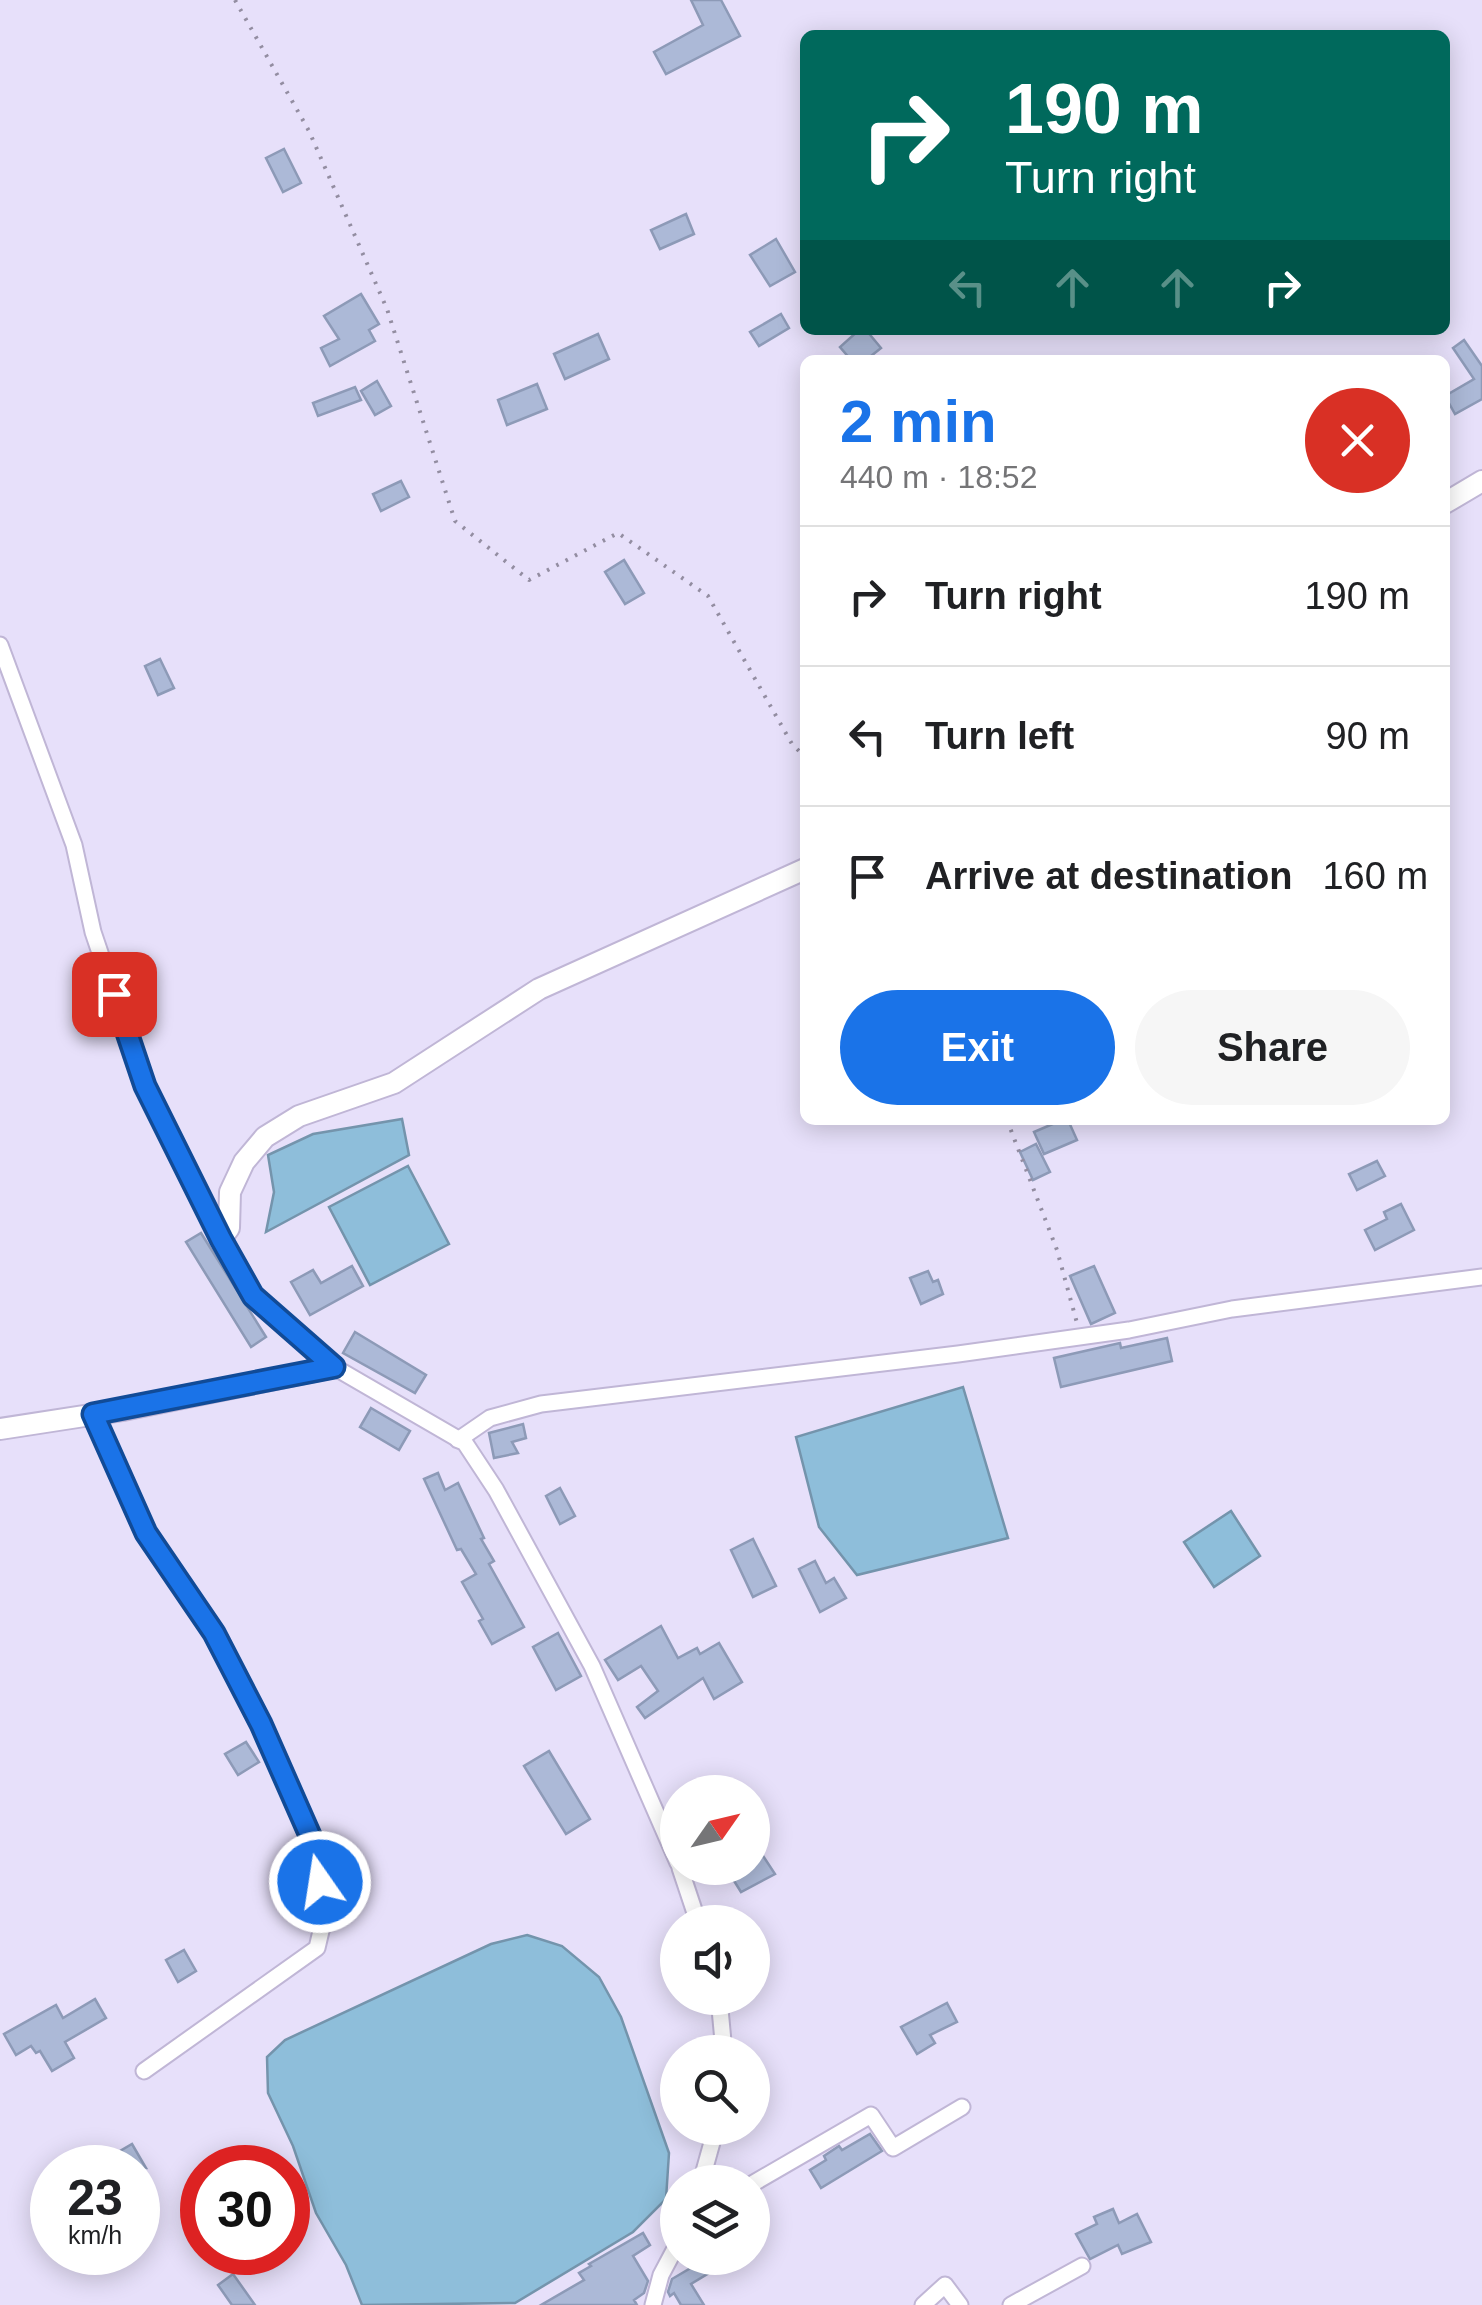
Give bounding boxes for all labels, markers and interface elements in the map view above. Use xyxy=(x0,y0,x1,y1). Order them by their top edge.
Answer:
icon: right xyxy=(840,70,970,200)
text: 190 m xyxy=(1005,70,1203,148)
text: Turn right xyxy=(1005,152,1196,203)
icon: left xyxy=(940,260,995,315)
icon: ahead xyxy=(1045,260,1100,315)
icon: ahead xyxy=(1150,260,1205,315)
icon: right xyxy=(1255,260,1310,315)
text: 2 min xyxy=(840,388,997,455)
button: close xyxy=(1305,388,1410,493)
text: 440 m · 18:52 xyxy=(840,459,1037,495)
icon: right xyxy=(840,569,895,624)
text: Turn right xyxy=(925,575,1102,617)
text: 190 m xyxy=(1304,575,1410,617)
icon: left xyxy=(840,709,895,764)
text: Turn left xyxy=(925,715,1074,757)
text: 90 m xyxy=(1326,715,1410,757)
icon: arrive xyxy=(840,849,895,904)
text: Arrive at destination xyxy=(925,855,1292,897)
text: 160 m xyxy=(1322,855,1428,897)
pin xyxy=(72,952,157,1037)
icon: arrive xyxy=(87,967,142,1022)
button: Exit xyxy=(840,990,1115,1105)
button: Share xyxy=(1135,990,1410,1105)
north arrow xyxy=(660,1775,770,1885)
map controls xyxy=(660,1775,770,2275)
position arrow xyxy=(268,1830,372,1934)
button: sound xyxy=(660,1905,770,2015)
button: search xyxy=(660,2035,770,2145)
speed limit sign: 30 xyxy=(180,2145,310,2275)
button: layers xyxy=(660,2165,770,2275)
text: 23 xyxy=(67,2170,123,2226)
text: km/h xyxy=(68,2221,122,2249)

